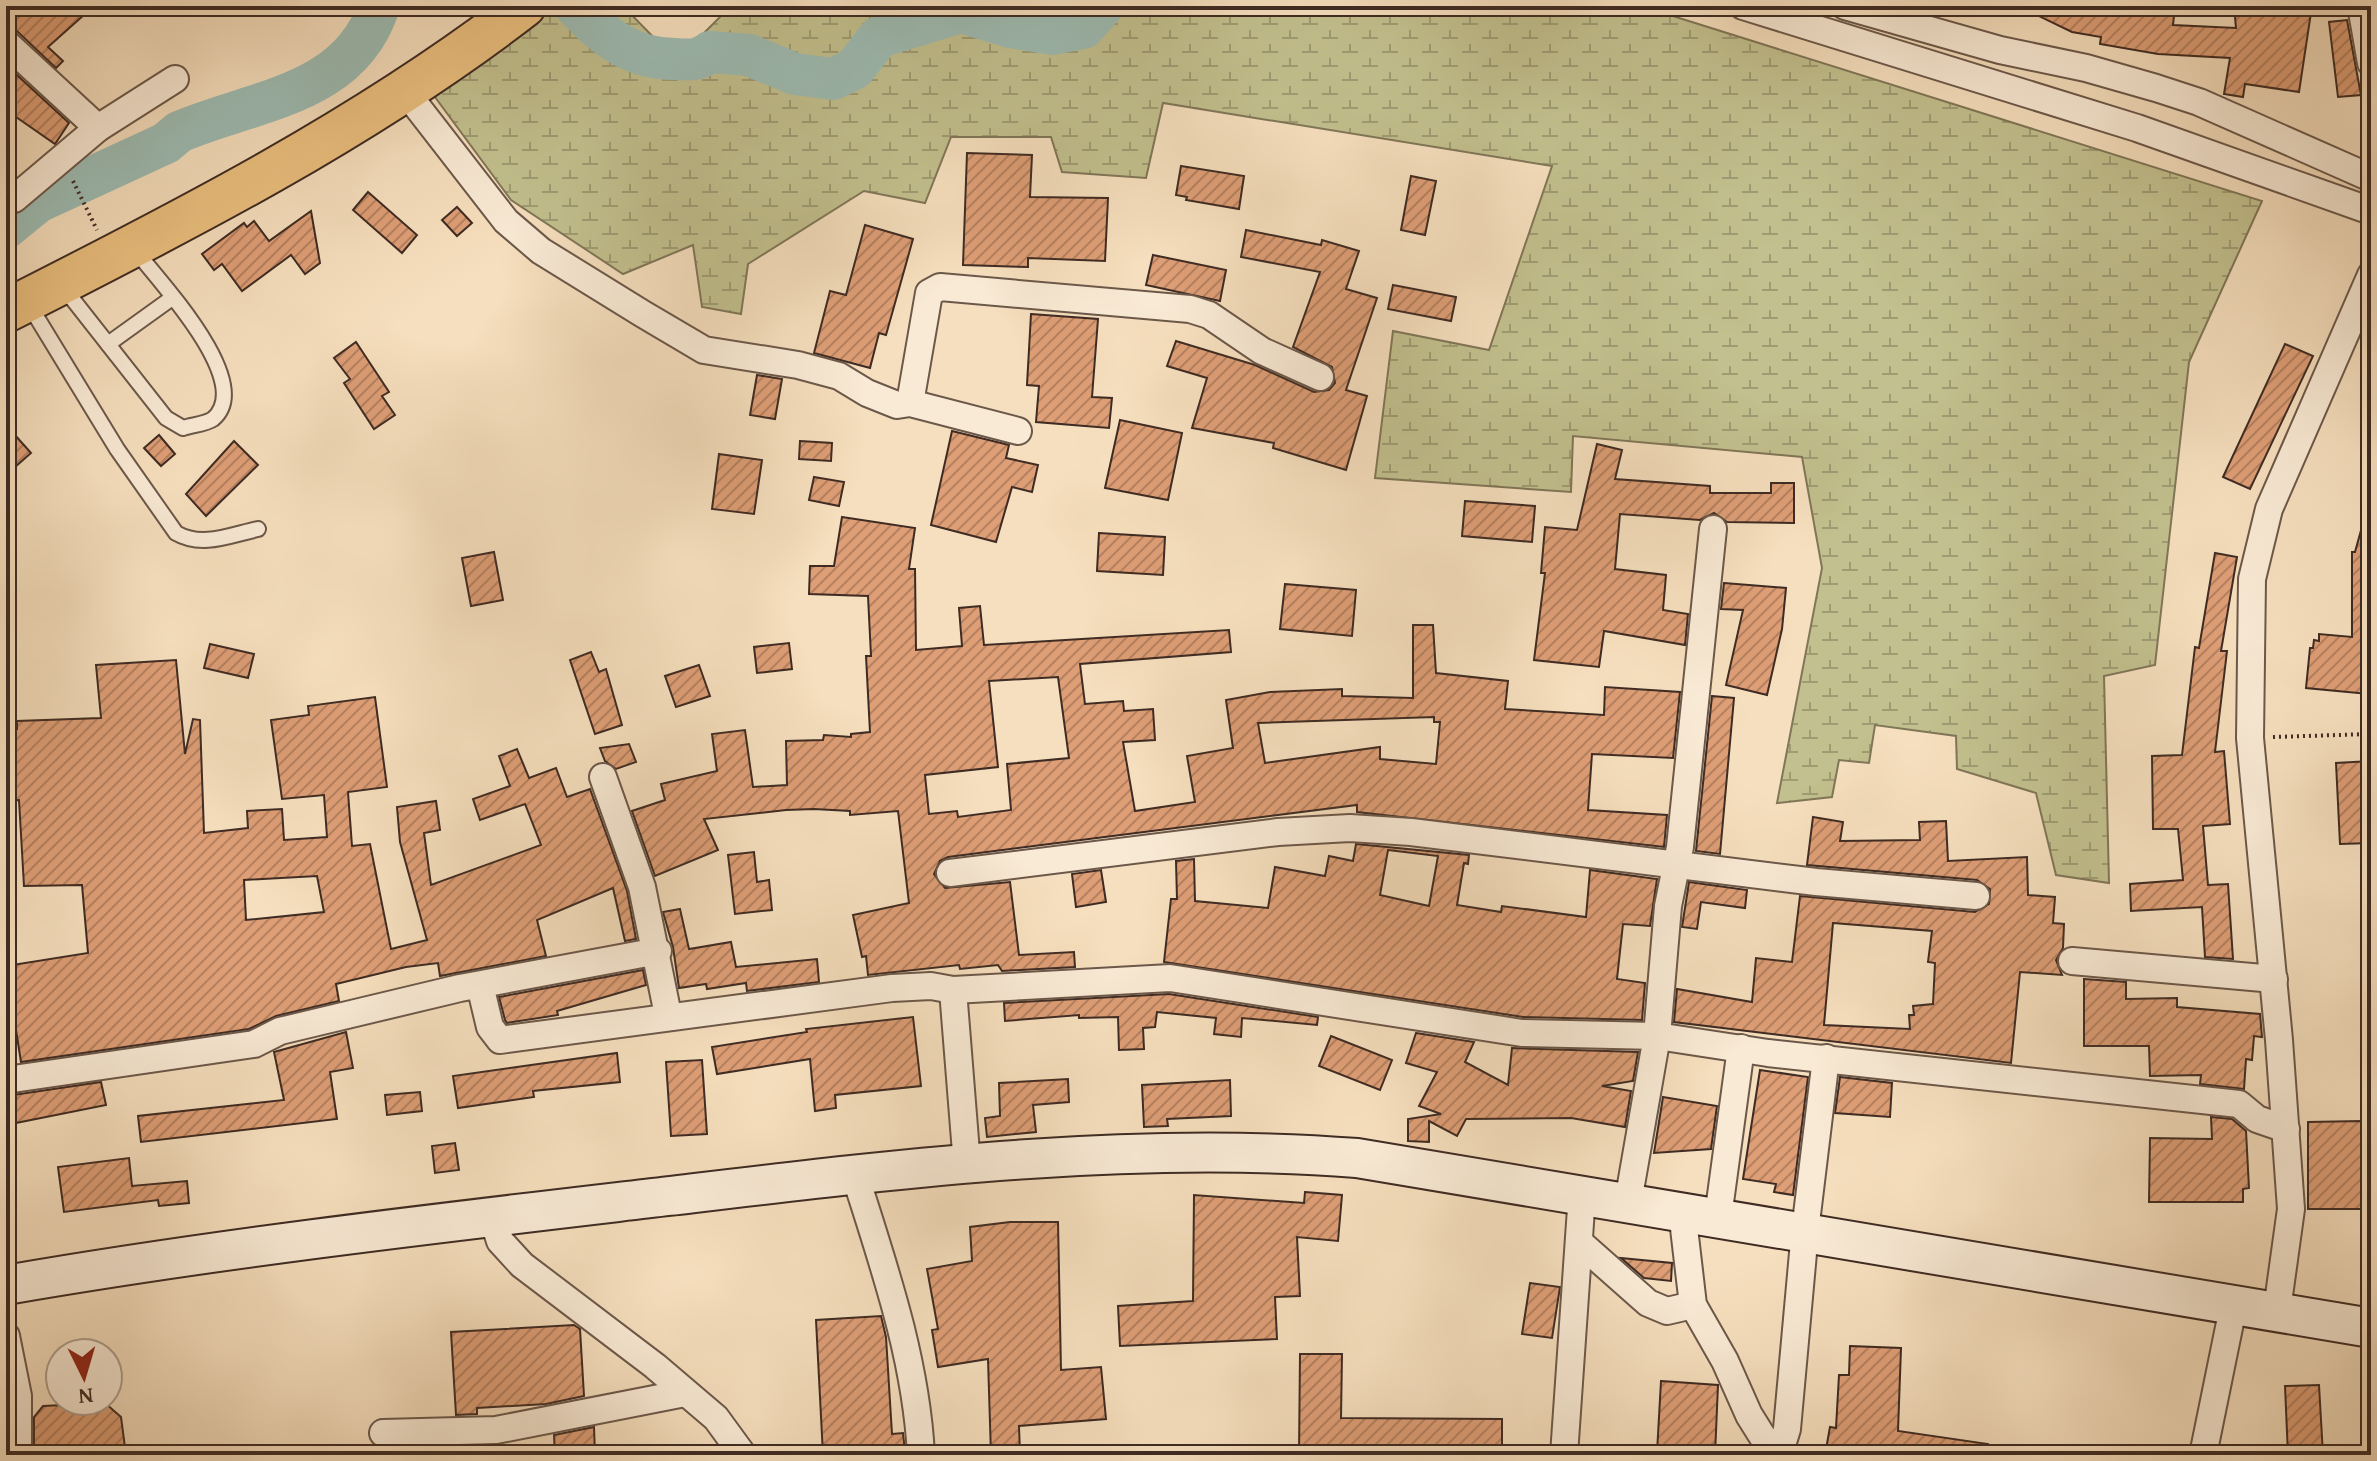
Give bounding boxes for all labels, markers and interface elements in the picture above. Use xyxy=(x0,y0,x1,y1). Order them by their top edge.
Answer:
north arrow xyxy=(44,1337,124,1417)
text: N xyxy=(77,1380,94,1414)

